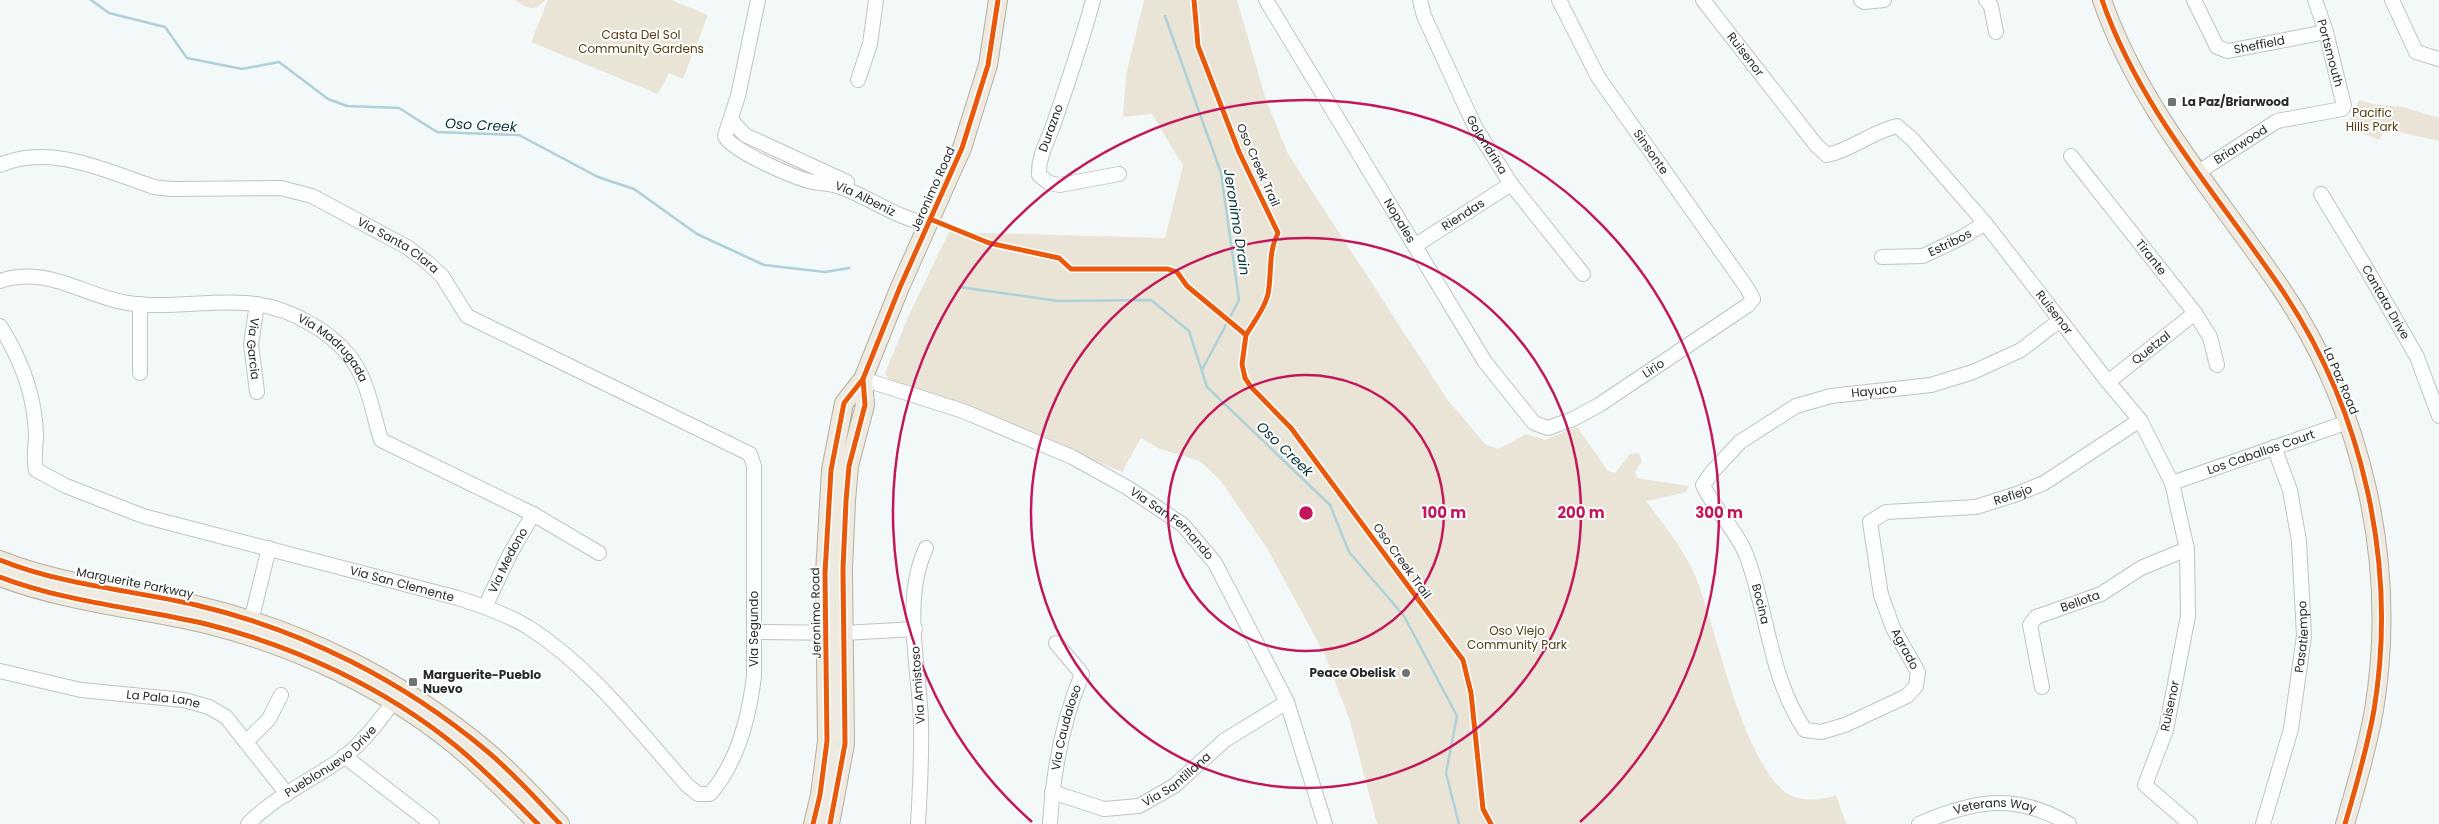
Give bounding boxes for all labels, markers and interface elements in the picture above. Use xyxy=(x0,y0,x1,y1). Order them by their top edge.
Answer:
street label: Portsmouth xyxy=(2313,17,2348,89)
park label: Casta Del Sol Community Gardens xyxy=(578,26,704,57)
street label: Ruisenor xyxy=(1723,29,1769,80)
street label: Sheffield xyxy=(2232,31,2286,58)
place label: La Paz/Briarwood xyxy=(2182,93,2289,110)
marker: La Paz/Briarwood xyxy=(2166,96,2178,108)
street label: Durazno xyxy=(1034,101,1067,154)
park label: Pacific Hills Park xyxy=(2346,104,2399,135)
street label: Golondrina xyxy=(1463,112,1512,178)
water label: Oso Creek xyxy=(445,113,518,137)
street label: Oso Creek Trail xyxy=(1232,120,1284,209)
street label: Briarwood xyxy=(2210,121,2270,168)
street label: Sinsonte xyxy=(1630,126,1673,178)
street label: Jeronimo Road xyxy=(906,144,959,234)
water label: Jeronimo Drain xyxy=(1219,167,1255,277)
street label: Via Albeniz xyxy=(833,177,898,220)
street label: Riendas xyxy=(1438,194,1488,234)
street label: Nopales xyxy=(1380,195,1420,246)
street label: Via Santa Clara xyxy=(354,213,443,277)
street label: Estribos xyxy=(1925,225,1975,260)
street label: Tirante xyxy=(2132,235,2171,279)
street label: Cantata Drive xyxy=(2358,262,2414,342)
street label: Ruisenor xyxy=(2032,287,2077,338)
street label: Via Madrugada xyxy=(295,309,372,385)
street label: Via Garcia xyxy=(243,316,264,381)
street label: Quetzal xyxy=(2128,327,2174,368)
street label: La Paz Road xyxy=(2320,345,2363,417)
street label: Lirio xyxy=(1639,354,1668,382)
street label: Hayuco xyxy=(1850,380,1898,401)
water label: Oso Creek xyxy=(1252,417,1318,482)
street label: Los Caballos Court xyxy=(2205,425,2317,478)
street label: Reflejo xyxy=(1991,480,2035,509)
street label: Via San Fernando xyxy=(1127,483,1218,564)
text: 100 m xyxy=(1422,502,1466,523)
text: 200 m xyxy=(1557,502,1605,523)
text: 300 m xyxy=(1695,502,1743,523)
centre of rings xyxy=(1297,504,1315,522)
street label: Oso Creek Trail xyxy=(1369,519,1436,602)
street label: Via Medono xyxy=(484,524,532,596)
street label: Via San Clemente xyxy=(348,561,456,606)
street label: Marguerite Parkway xyxy=(75,563,195,602)
street label: Jeronimo Road xyxy=(806,567,825,659)
street label: Bocina xyxy=(1748,582,1774,626)
street label: Bellota xyxy=(2058,586,2102,616)
street label: Via Segundo xyxy=(745,591,762,667)
street label: Pasatiempo xyxy=(2290,600,2312,674)
park label: Oso Viejo Community Park xyxy=(1467,622,1568,653)
street label: Agrado xyxy=(1887,625,1924,673)
street label: Via Amistoso xyxy=(906,645,929,725)
place label: Peace Obelisk xyxy=(1310,664,1397,681)
place label: Marguerite-Pueblo Nuevo xyxy=(423,666,541,697)
marker: Peace Obelisk xyxy=(1400,667,1412,679)
marker: Marguerite-Pueblo Nuevo xyxy=(407,676,419,688)
street label: Ruisenor xyxy=(2156,678,2183,733)
street label: Via Caudaloso xyxy=(1047,682,1085,772)
street label: La Pala Lane xyxy=(126,685,202,712)
street label: Pueblonuevo Drive xyxy=(281,721,380,801)
street label: Via Santillana xyxy=(1139,748,1214,810)
street label: Veterans Way xyxy=(1951,794,2039,818)

